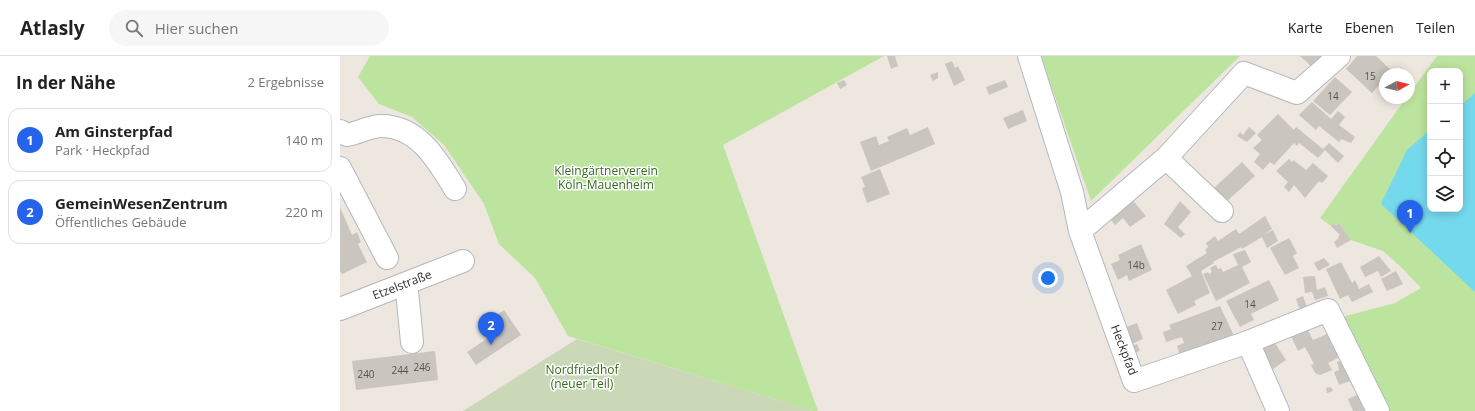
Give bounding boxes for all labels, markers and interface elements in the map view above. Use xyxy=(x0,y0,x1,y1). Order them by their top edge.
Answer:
search box xyxy=(109,10,389,46)
text: Atlasly xyxy=(20,15,85,41)
icon: search xyxy=(123,17,145,39)
text: Hier suchen xyxy=(155,18,238,38)
text: Karte xyxy=(1288,18,1323,37)
text: Ebenen xyxy=(1345,18,1394,37)
text: Teilen xyxy=(1416,18,1455,37)
north arrow xyxy=(1379,68,1415,104)
map controls xyxy=(1427,68,1463,212)
button: + xyxy=(1427,68,1463,104)
house number: 15 xyxy=(1364,69,1376,83)
text: In der Nähe xyxy=(16,71,115,94)
text: 2 Ergebnisse xyxy=(247,73,324,91)
house number: 14 xyxy=(1327,89,1339,103)
button: − xyxy=(1427,104,1463,140)
text: Am Ginsterpfad xyxy=(55,121,173,141)
text: 1 xyxy=(26,131,34,149)
text: 140 m xyxy=(285,131,323,149)
button: locate xyxy=(1427,140,1463,176)
text: Park · Heckpfad xyxy=(55,141,150,159)
park label: Kleingärtnerverein Köln-Mauenheim xyxy=(554,162,658,193)
button: layers xyxy=(1427,176,1463,212)
text: GemeinWesenZentrum xyxy=(55,193,228,213)
pin: 1 xyxy=(1397,200,1423,233)
text: 2 xyxy=(26,203,34,221)
text: 220 m xyxy=(285,203,323,221)
text: Öffentliches Gebäude xyxy=(55,213,187,231)
house number: 14b xyxy=(1127,258,1145,272)
street label: Etzelstraße xyxy=(370,265,434,304)
your location xyxy=(1038,268,1058,288)
house number: 14 xyxy=(1244,297,1256,311)
pin: 2 xyxy=(478,312,504,345)
house number: 27 xyxy=(1211,319,1223,333)
street label: Heckpfad xyxy=(1107,322,1142,378)
house number: 246 xyxy=(413,360,431,374)
park label: Nordfriedhof (neuer Teil) xyxy=(545,361,620,392)
house number: 244 xyxy=(391,363,409,377)
house number: 240 xyxy=(357,367,375,381)

